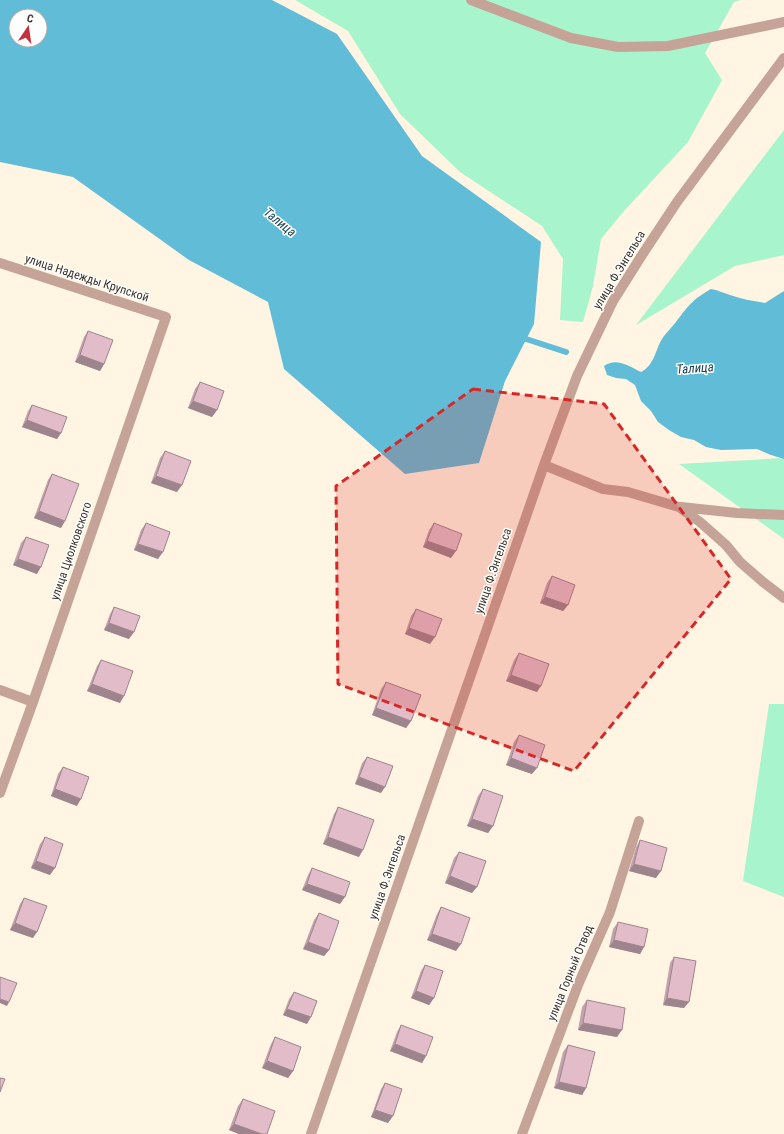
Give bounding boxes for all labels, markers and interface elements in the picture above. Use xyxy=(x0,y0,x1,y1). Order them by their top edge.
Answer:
north arrow xyxy=(8,8,48,48)
text: С xyxy=(26,12,35,26)
water label: Талица xyxy=(261,204,299,240)
street label: улица Ф.Энгельса xyxy=(590,228,648,312)
street label: улица Надежды Крупской xyxy=(23,251,151,305)
water label: Талица xyxy=(676,359,714,377)
street label: улица Циолковского xyxy=(48,500,94,602)
street label: улица Ф.Энгельса xyxy=(472,526,514,616)
street label: улица Ф.Энгельса xyxy=(366,832,408,922)
street label: улица Горный Отвод xyxy=(544,923,596,1023)

